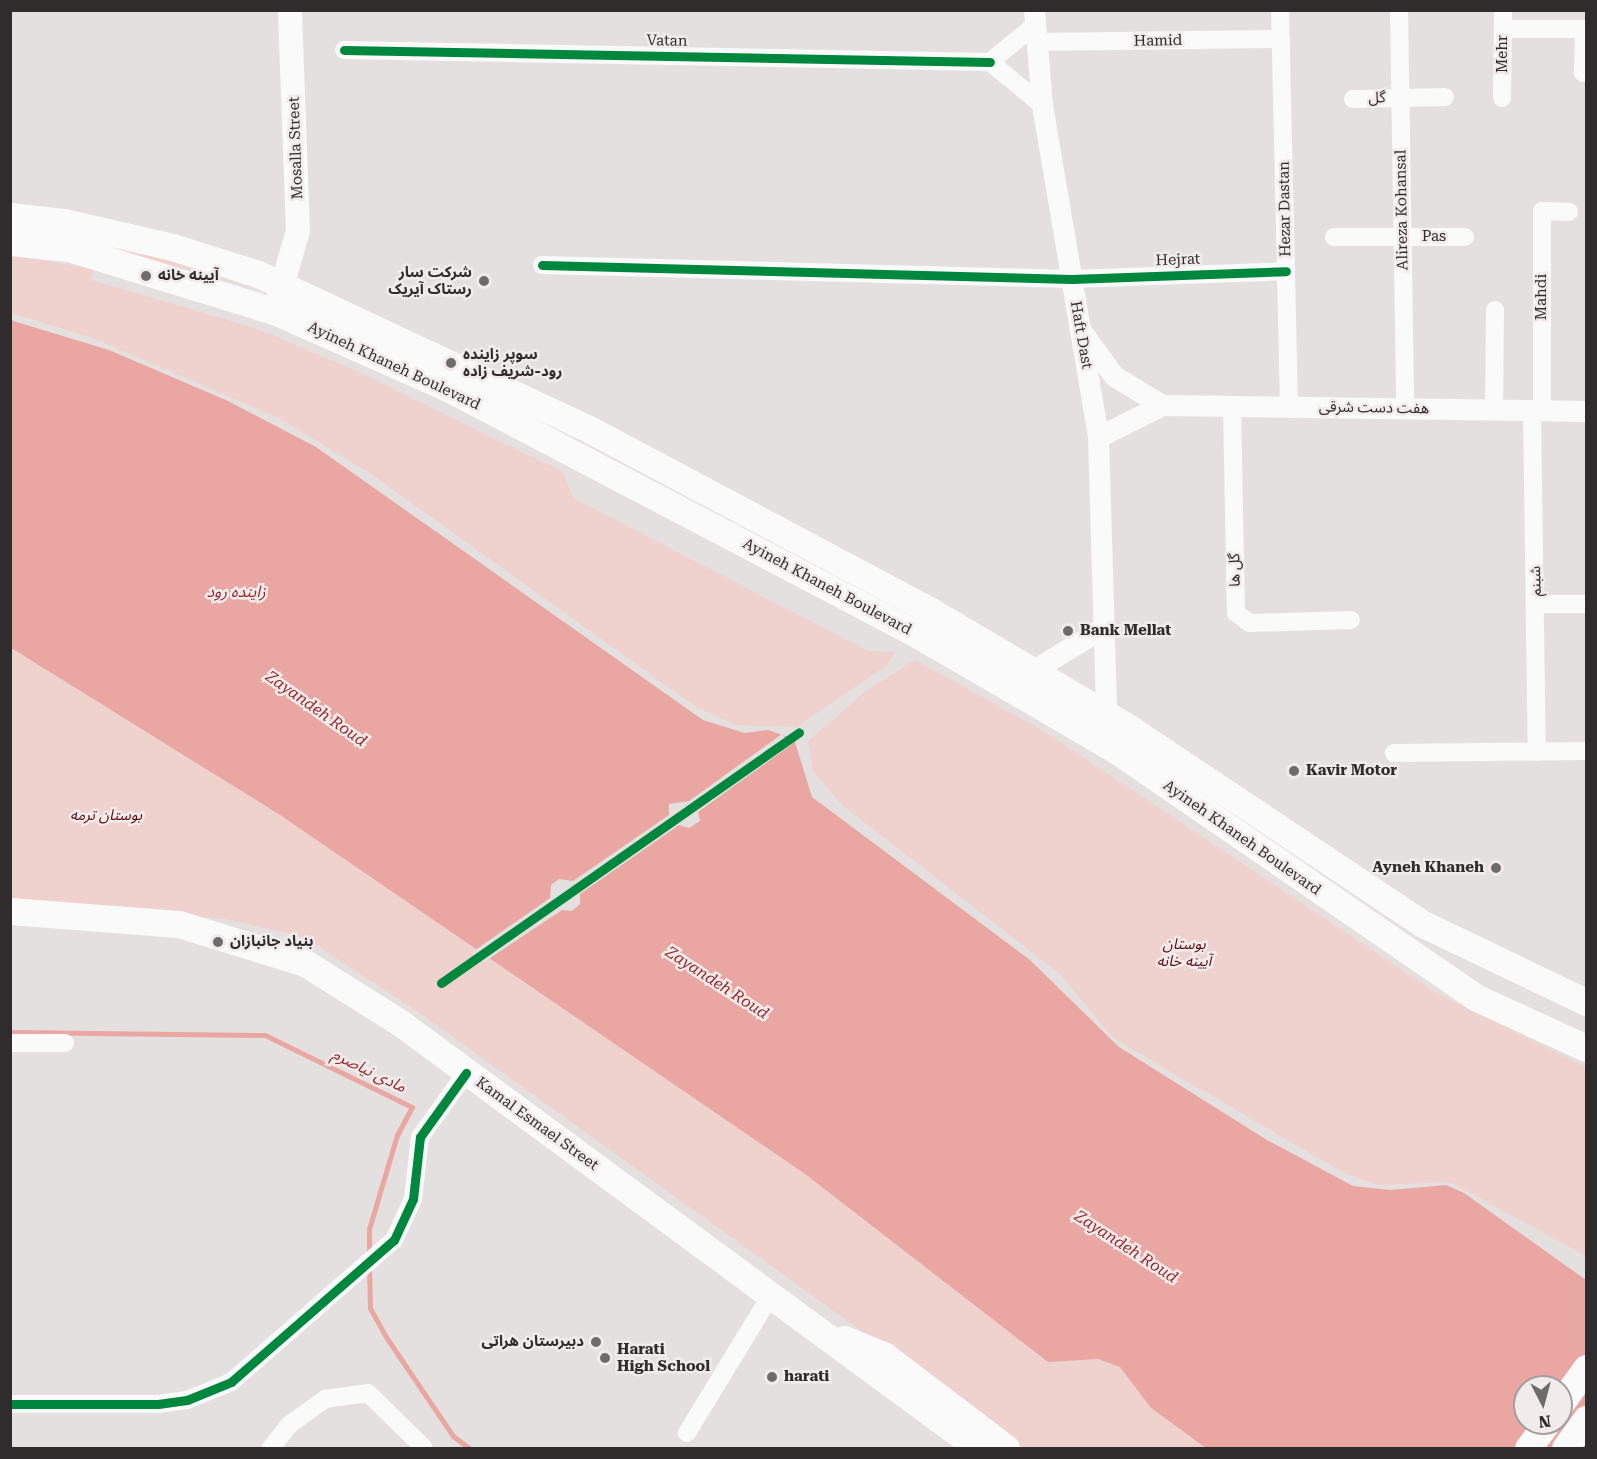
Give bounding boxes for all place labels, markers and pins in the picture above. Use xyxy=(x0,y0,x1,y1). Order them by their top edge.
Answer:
place label: شرکت سار رستاک آیریک xyxy=(388,263,472,298)
place label: آیینه خانه xyxy=(158,267,219,285)
marker: آیینه خانه xyxy=(139,269,153,283)
marker: شرکت سار رستاک آیریک xyxy=(477,274,491,288)
place label: سوپر زاینده رود-شریف زاده xyxy=(463,345,562,380)
marker: سوپر زاینده رود-شریف زاده xyxy=(444,356,458,370)
place label: Bank Mellat xyxy=(1080,622,1171,640)
marker: Bank Mellat xyxy=(1061,624,1075,638)
place label: Kavir Motor xyxy=(1306,762,1397,780)
marker: Kavir Motor xyxy=(1287,764,1301,778)
place label: Ayneh Khaneh xyxy=(1373,859,1484,877)
marker: Ayneh Khaneh xyxy=(1489,861,1503,875)
place label: بنیاد جانبازان xyxy=(230,933,313,951)
marker: بنیاد جانبازان xyxy=(211,935,225,949)
place label: دبیرستان هراتی xyxy=(482,1333,584,1351)
marker: دبیرستان هراتی xyxy=(589,1335,603,1349)
place label: Harati High School xyxy=(617,1340,710,1375)
marker: Harati High School xyxy=(598,1351,612,1365)
place label: harati xyxy=(784,1368,829,1386)
marker: harati xyxy=(765,1370,779,1384)

